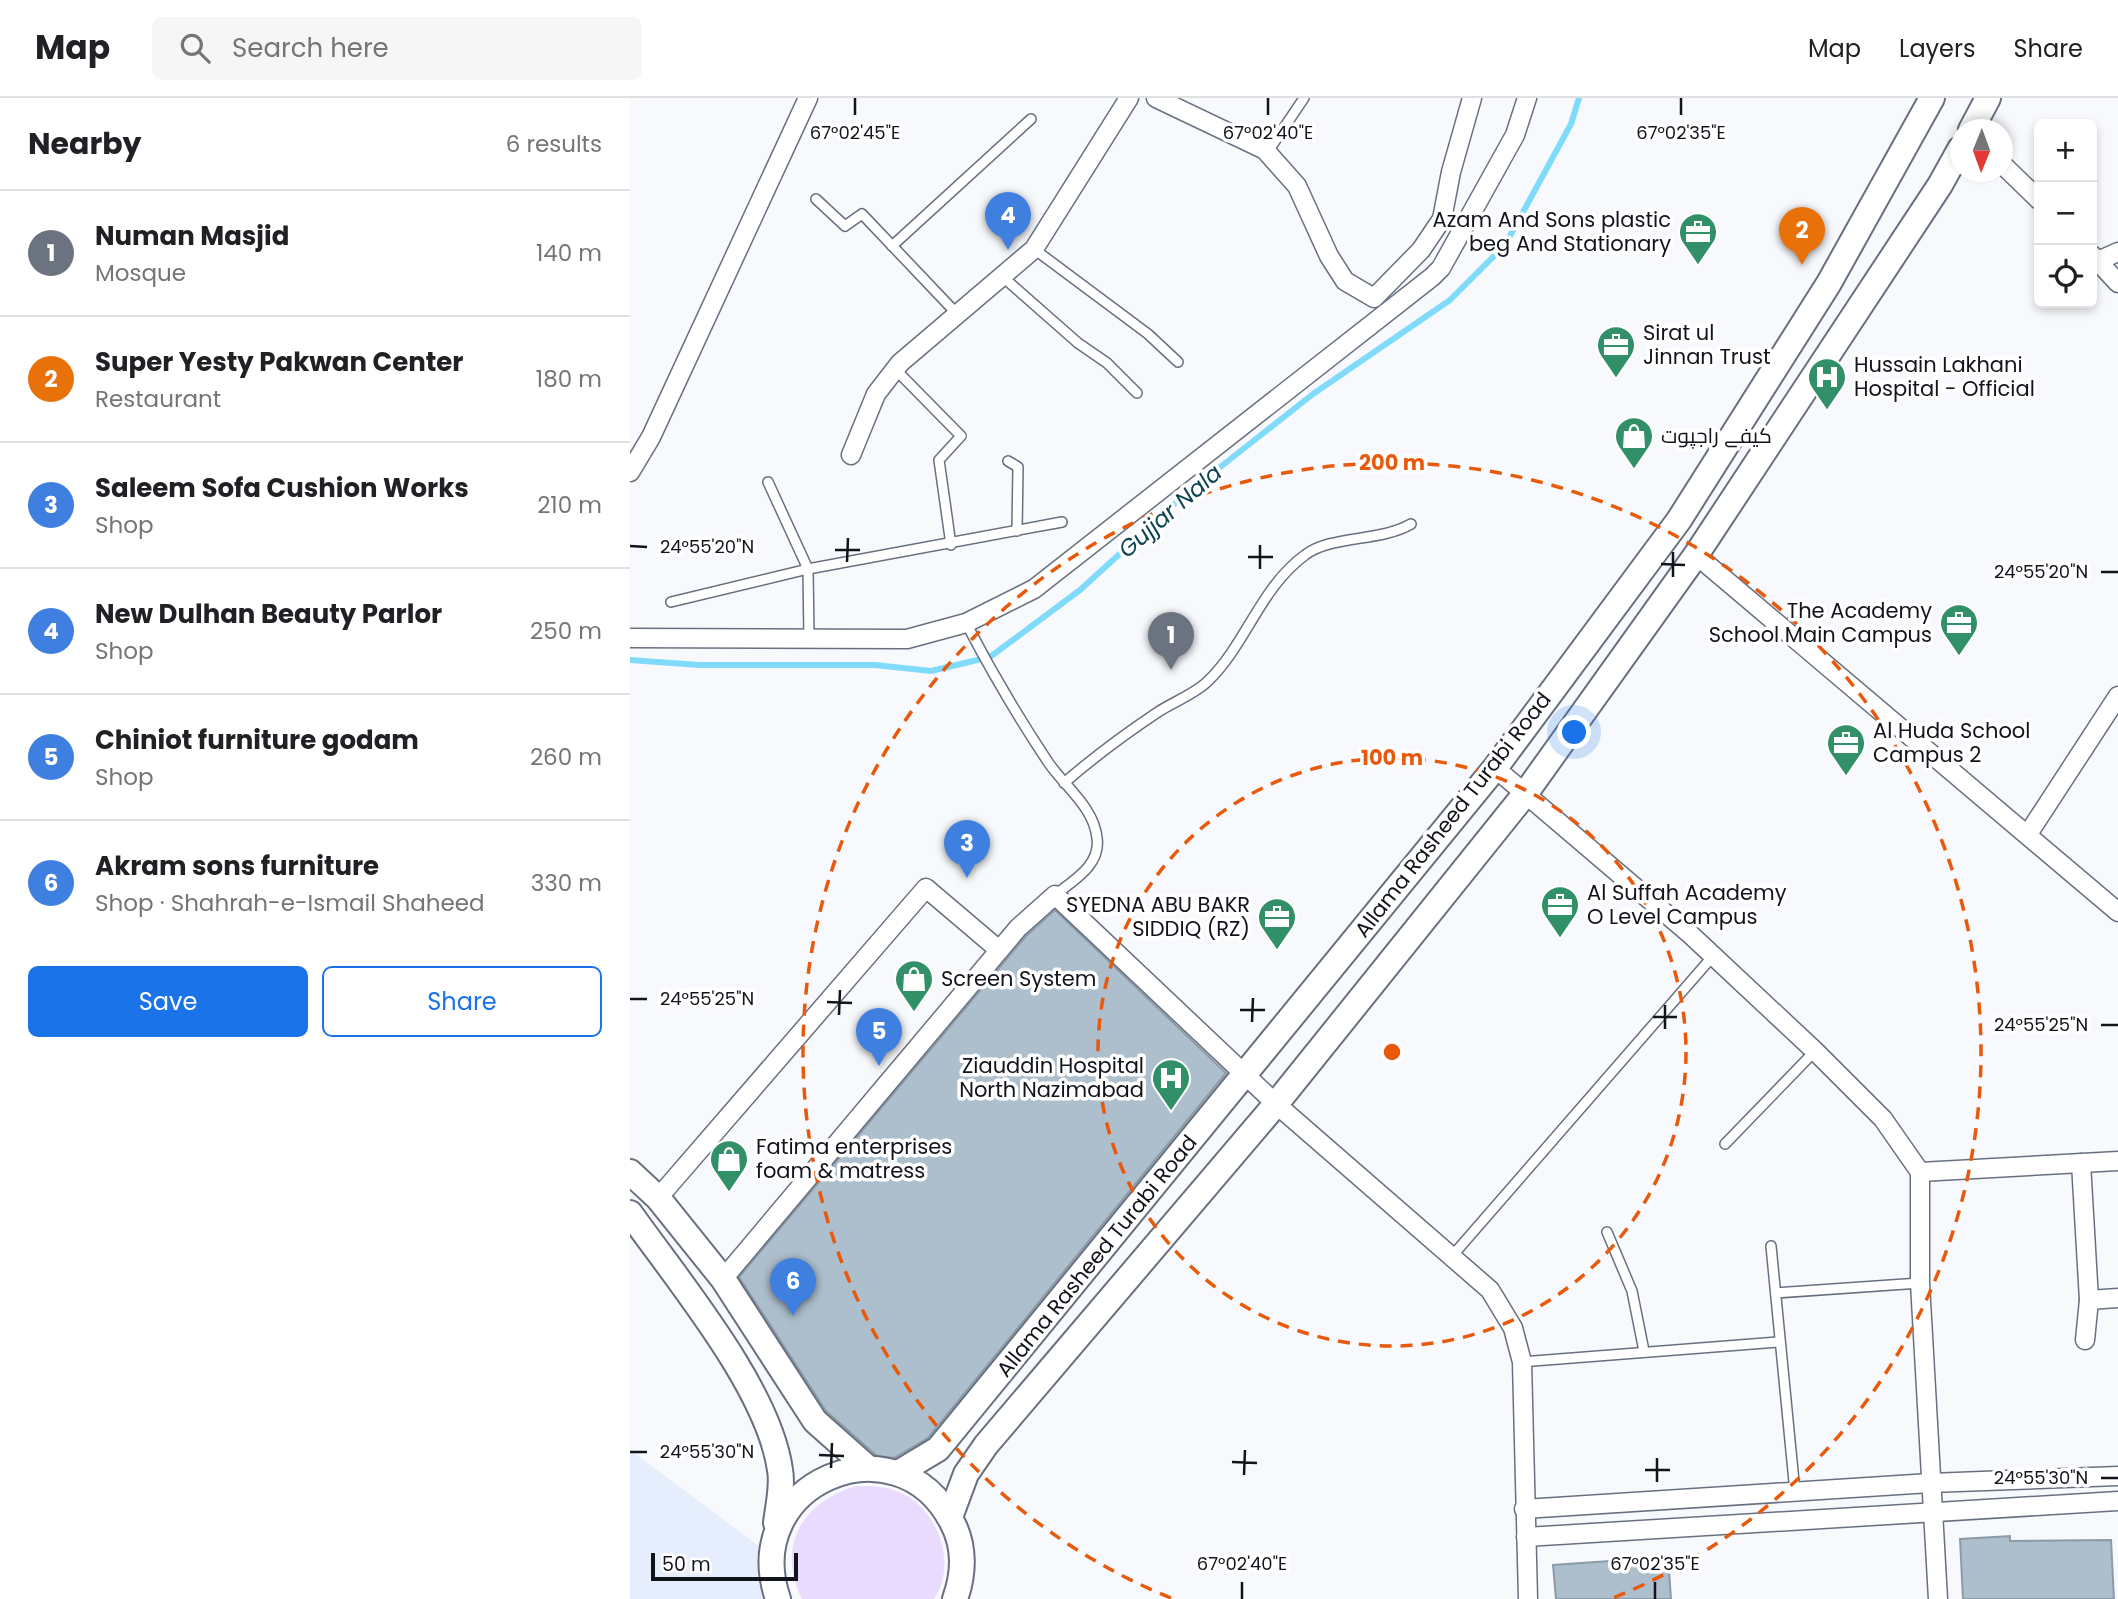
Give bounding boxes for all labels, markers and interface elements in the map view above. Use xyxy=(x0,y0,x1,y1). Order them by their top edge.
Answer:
search box xyxy=(152,17,642,80)
text: Map xyxy=(35,24,110,71)
icon: search xyxy=(176,29,214,67)
text: Search here xyxy=(232,30,389,66)
text: Map xyxy=(1808,32,1861,65)
text: Layers xyxy=(1899,32,1975,65)
text: Share xyxy=(2013,32,2083,65)
north arrow xyxy=(1950,119,2013,182)
map controls xyxy=(2034,119,2097,308)
button: + xyxy=(2034,119,2097,182)
text: 67°02'45"E xyxy=(810,120,900,145)
text: 67°02'40"E xyxy=(1223,120,1313,145)
text: 67°02'35"E xyxy=(1636,120,1726,145)
text: Nearby xyxy=(28,122,142,165)
text: 6 results xyxy=(506,128,602,160)
button: − xyxy=(2034,182,2097,245)
pin: 4 xyxy=(985,192,1031,250)
place label: Azam And Sons plastic beg And Stationary xyxy=(1433,205,1671,258)
pin: 2 xyxy=(1779,207,1825,265)
office icon: Azam And Sons plastic beg And Stationary xyxy=(1677,211,1719,266)
text: Numan Masjid xyxy=(95,218,289,254)
text: 1 xyxy=(47,237,55,269)
text: 140 m xyxy=(536,237,602,269)
button: locate xyxy=(2034,245,2097,308)
text: Mosque xyxy=(95,257,186,289)
place label: Sirat ul Jinnan Trust xyxy=(1643,318,1771,371)
office icon: Sirat ul Jinnan Trust xyxy=(1595,324,1637,379)
text: Super Yesty Pakwan Center xyxy=(95,344,464,380)
place label: Hussain Lakhani Hospital - Official xyxy=(1854,350,2035,403)
hospital icon: Hussain Lakhani Hospital - Official xyxy=(1806,356,1848,411)
text: 2 xyxy=(44,363,58,395)
text: 180 m xyxy=(536,363,602,395)
text: Restaurant xyxy=(95,383,221,415)
shop icon: کیفے راجپوت xyxy=(1613,415,1655,470)
place label: کیفے راجپوت xyxy=(1661,421,1772,450)
text: 200 m xyxy=(1359,448,1425,477)
water label: Gujjar Nala xyxy=(1111,457,1229,565)
text: Saleem Sofa Cushion Works xyxy=(95,470,469,506)
text: 3 xyxy=(44,489,58,521)
text: 210 m xyxy=(537,489,602,521)
text: Shop xyxy=(95,509,154,541)
text: 24°55'20"N xyxy=(660,534,754,559)
text: 24°55'20"N xyxy=(1994,559,2088,584)
text: New Dulhan Beauty Parlor xyxy=(95,596,442,632)
place label: The Academy School Main Campus xyxy=(1709,596,1932,649)
office icon: The Academy School Main Campus xyxy=(1938,602,1980,657)
pin: 1 xyxy=(1148,612,1194,670)
text: 4 xyxy=(43,615,59,647)
text: 250 m xyxy=(530,615,602,647)
text: Shop xyxy=(95,635,154,667)
street label: Allama Rasheed Turabi Road xyxy=(1348,686,1558,943)
your location xyxy=(1557,715,1591,749)
place label: Al Huda School Campus 2 xyxy=(1873,716,2030,769)
text: Chiniot furniture godam xyxy=(95,722,419,758)
office icon: Al Huda School Campus 2 xyxy=(1825,722,1867,777)
text: 5 xyxy=(44,741,58,773)
text: 260 m xyxy=(530,741,602,773)
text: 100 m xyxy=(1361,743,1423,772)
text: Shop xyxy=(95,761,154,793)
pin: 3 xyxy=(944,820,990,878)
text: Akram sons furniture xyxy=(95,848,379,884)
text: 6 xyxy=(44,867,58,899)
text: 330 m xyxy=(531,867,602,899)
place label: Al Suffah Academy O Level Campus xyxy=(1587,878,1787,931)
office icon: Al Suffah Academy O Level Campus xyxy=(1539,884,1581,939)
text: Shop · Shahrah-e-Ismail Shaheed xyxy=(95,887,485,919)
place label: SYEDNA ABU BAKR SIDDIQ (RZ) xyxy=(1066,890,1250,943)
office icon: SYEDNA ABU BAKR SIDDIQ (RZ) xyxy=(1256,896,1298,951)
shop icon: Screen System xyxy=(893,958,935,1013)
place label: Screen System xyxy=(941,964,1096,993)
button: Save xyxy=(28,966,308,1037)
button: Share xyxy=(322,966,602,1037)
text: 24°55'25"N xyxy=(660,986,754,1011)
pin: 5 xyxy=(856,1008,902,1066)
text: 24°55'25"N xyxy=(1994,1012,2088,1037)
centre of rings xyxy=(1380,1040,1404,1064)
place label: Ziauddin Hospital North Nazimabad xyxy=(959,1051,1144,1104)
hospital icon: Ziauddin Hospital North Nazimabad xyxy=(1150,1057,1192,1112)
street label: Allama Rasheed Turabi Road xyxy=(990,1129,1203,1383)
place label: Fatima enterprises foam & matress xyxy=(756,1132,952,1185)
shop icon: Fatima enterprises foam & matress xyxy=(708,1138,750,1193)
pin: 6 xyxy=(770,1258,816,1316)
text: 24°55'30"N xyxy=(660,1439,754,1464)
text: 24°55'30"N xyxy=(1994,1465,2088,1490)
scale bar xyxy=(651,1550,798,1582)
text: 50 m xyxy=(662,1551,711,1578)
text: 67°02'40"E xyxy=(1197,1551,1287,1576)
text: 67°02'35"E xyxy=(1610,1551,1700,1576)

